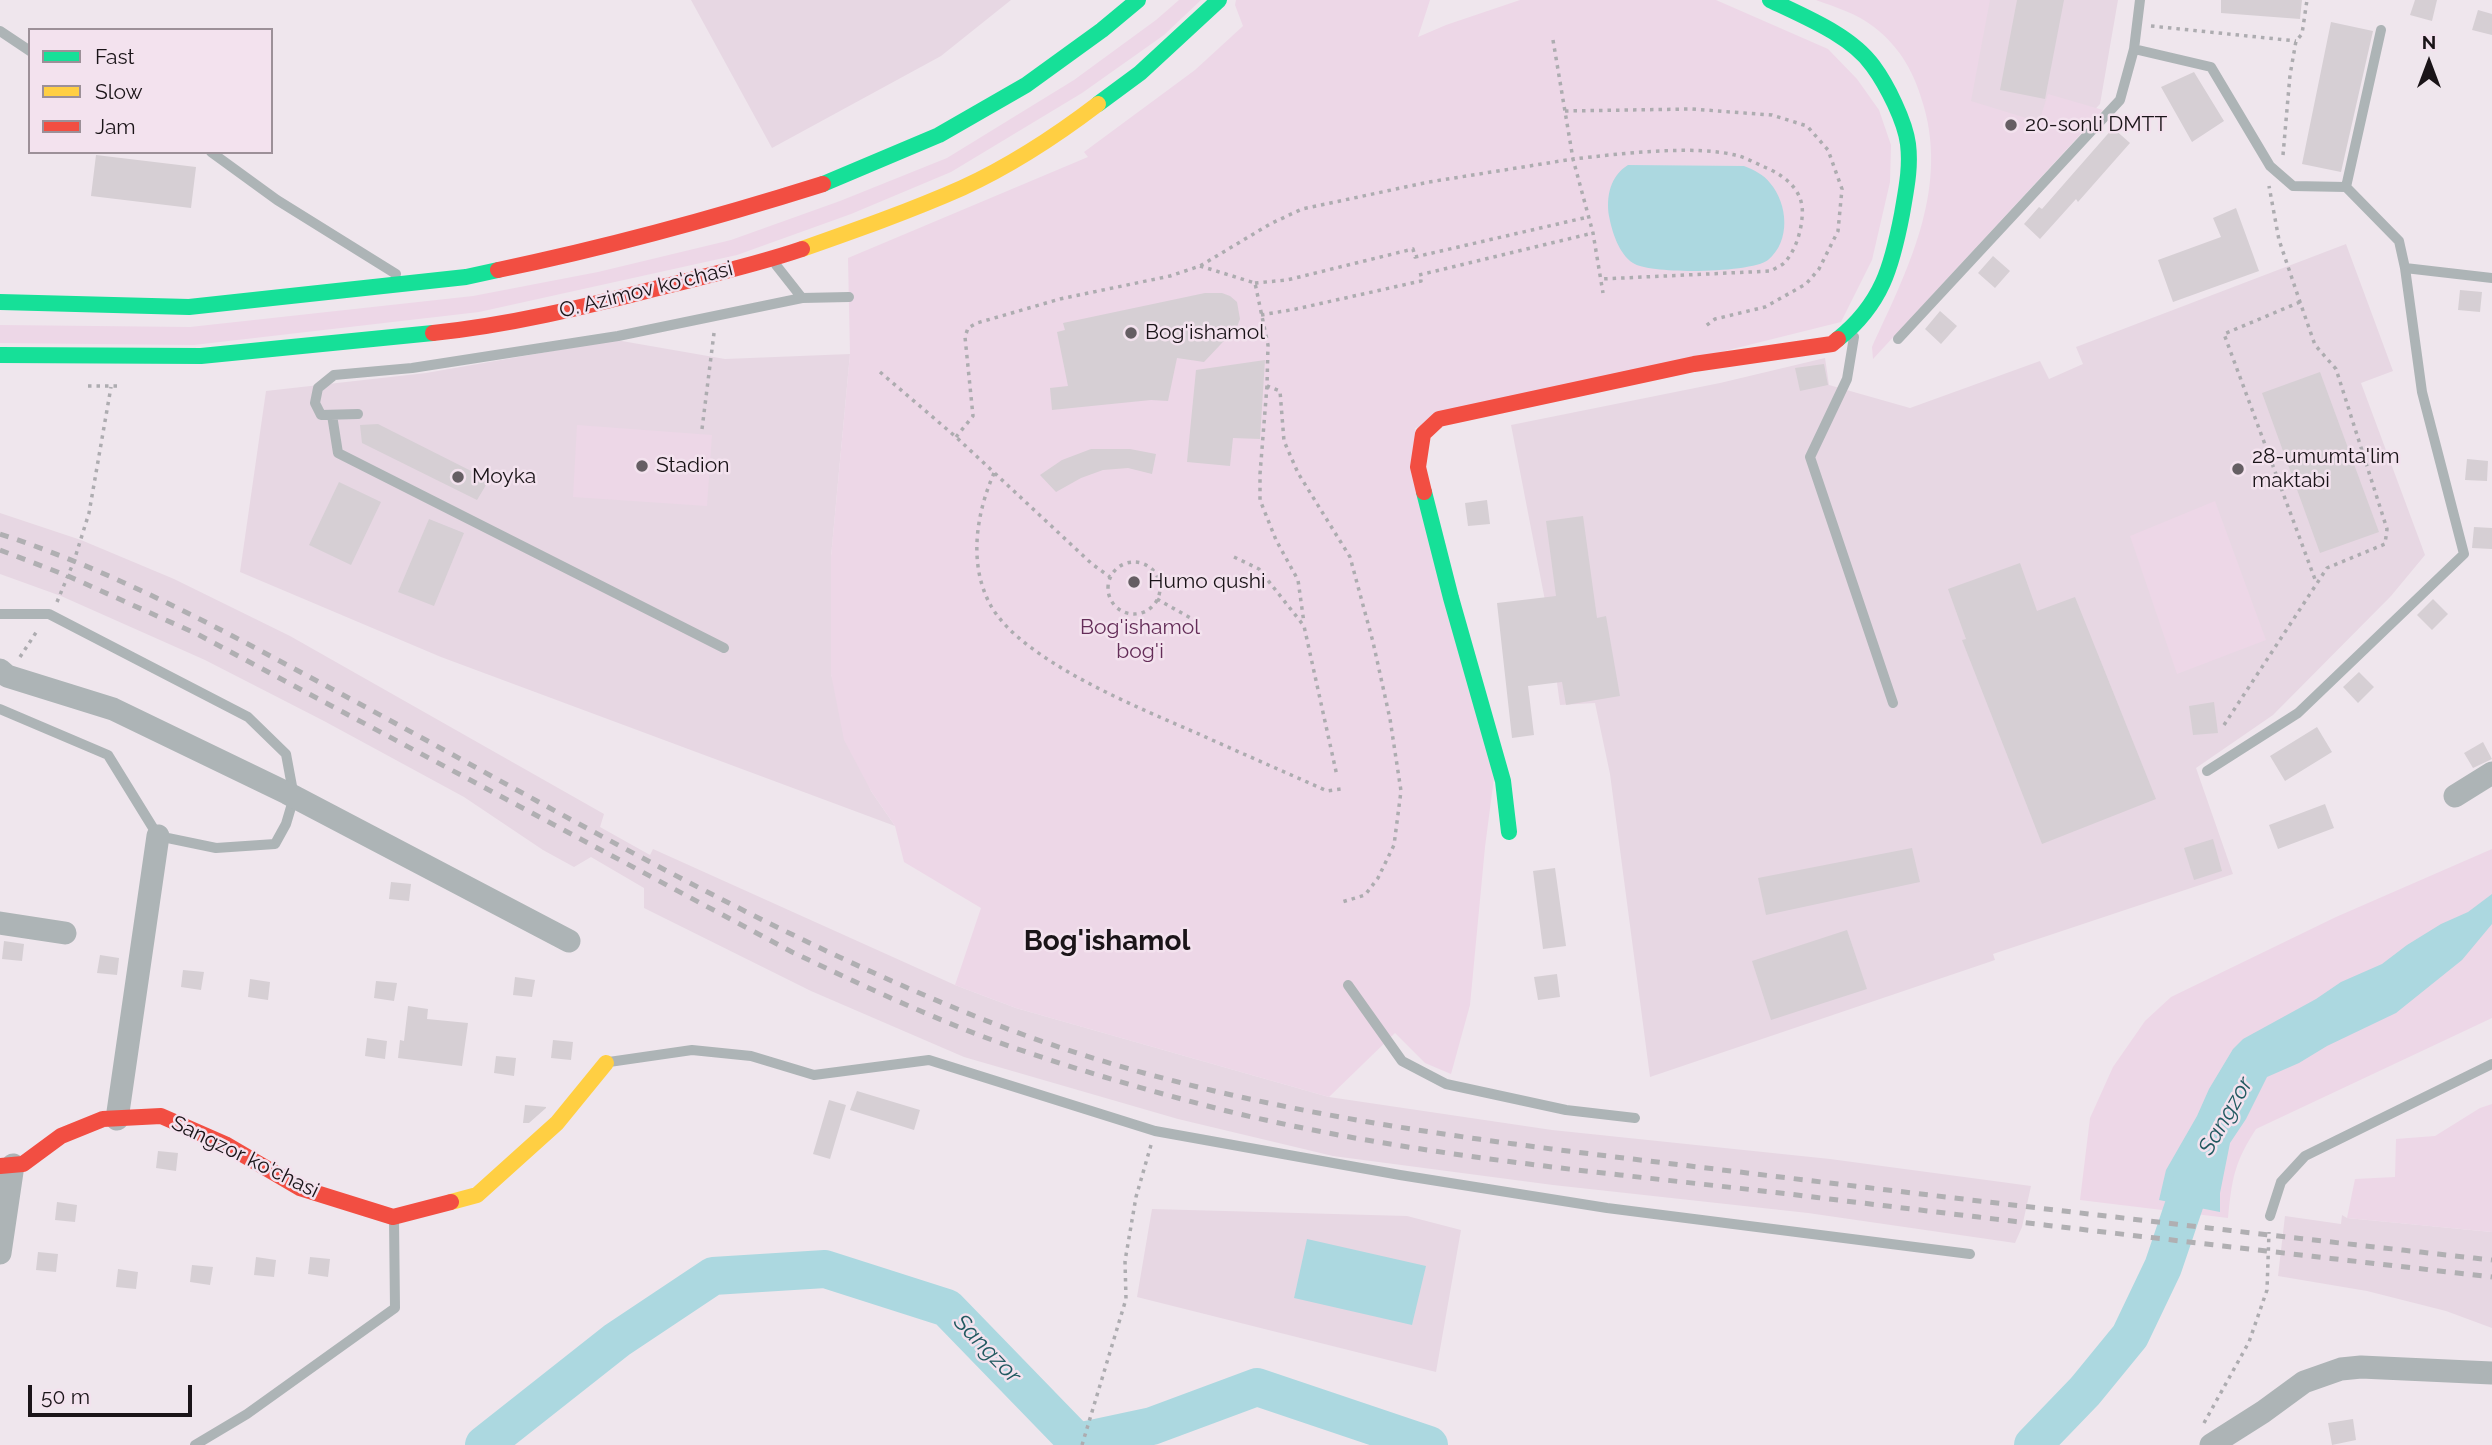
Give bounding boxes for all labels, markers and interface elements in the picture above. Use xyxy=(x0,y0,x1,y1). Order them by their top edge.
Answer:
legend xyxy=(28,28,273,154)
north arrow xyxy=(2394,28,2464,98)
text: N xyxy=(2422,31,2436,53)
text: Fast xyxy=(95,44,135,69)
text: Slow xyxy=(95,79,143,104)
place label: 20-sonli DMTT xyxy=(2025,112,2167,138)
text: Jam xyxy=(95,114,136,139)
marker: 20-sonli DMTT xyxy=(2003,117,2019,133)
street label: O. Azimov ko'chasi xyxy=(557,256,735,324)
place label: Bog'ishamol xyxy=(1145,320,1265,346)
marker: Bog'ishamol xyxy=(1123,325,1139,341)
place label: 28-umumta'lim maktabi xyxy=(2252,444,2400,494)
place label: Stadion xyxy=(656,453,729,479)
marker: Stadion xyxy=(634,458,650,474)
marker: 28-umumta'lim maktabi xyxy=(2230,461,2246,477)
place label: Moyka xyxy=(472,464,536,490)
marker: Moyka xyxy=(450,469,466,485)
place label: Humo qushi xyxy=(1148,569,1266,595)
marker: Humo qushi xyxy=(1126,574,1142,590)
park label: Bog'ishamol bog'i xyxy=(1080,615,1200,665)
district label: Bog'ishamol xyxy=(1024,925,1190,959)
water label: Sangzor xyxy=(2193,1072,2259,1160)
street label: Sangzor ko'chasi xyxy=(167,1110,323,1204)
water label: Sangzor xyxy=(947,1309,1027,1389)
scale bar xyxy=(32,1372,196,1416)
text: 50 m xyxy=(41,1384,90,1409)

